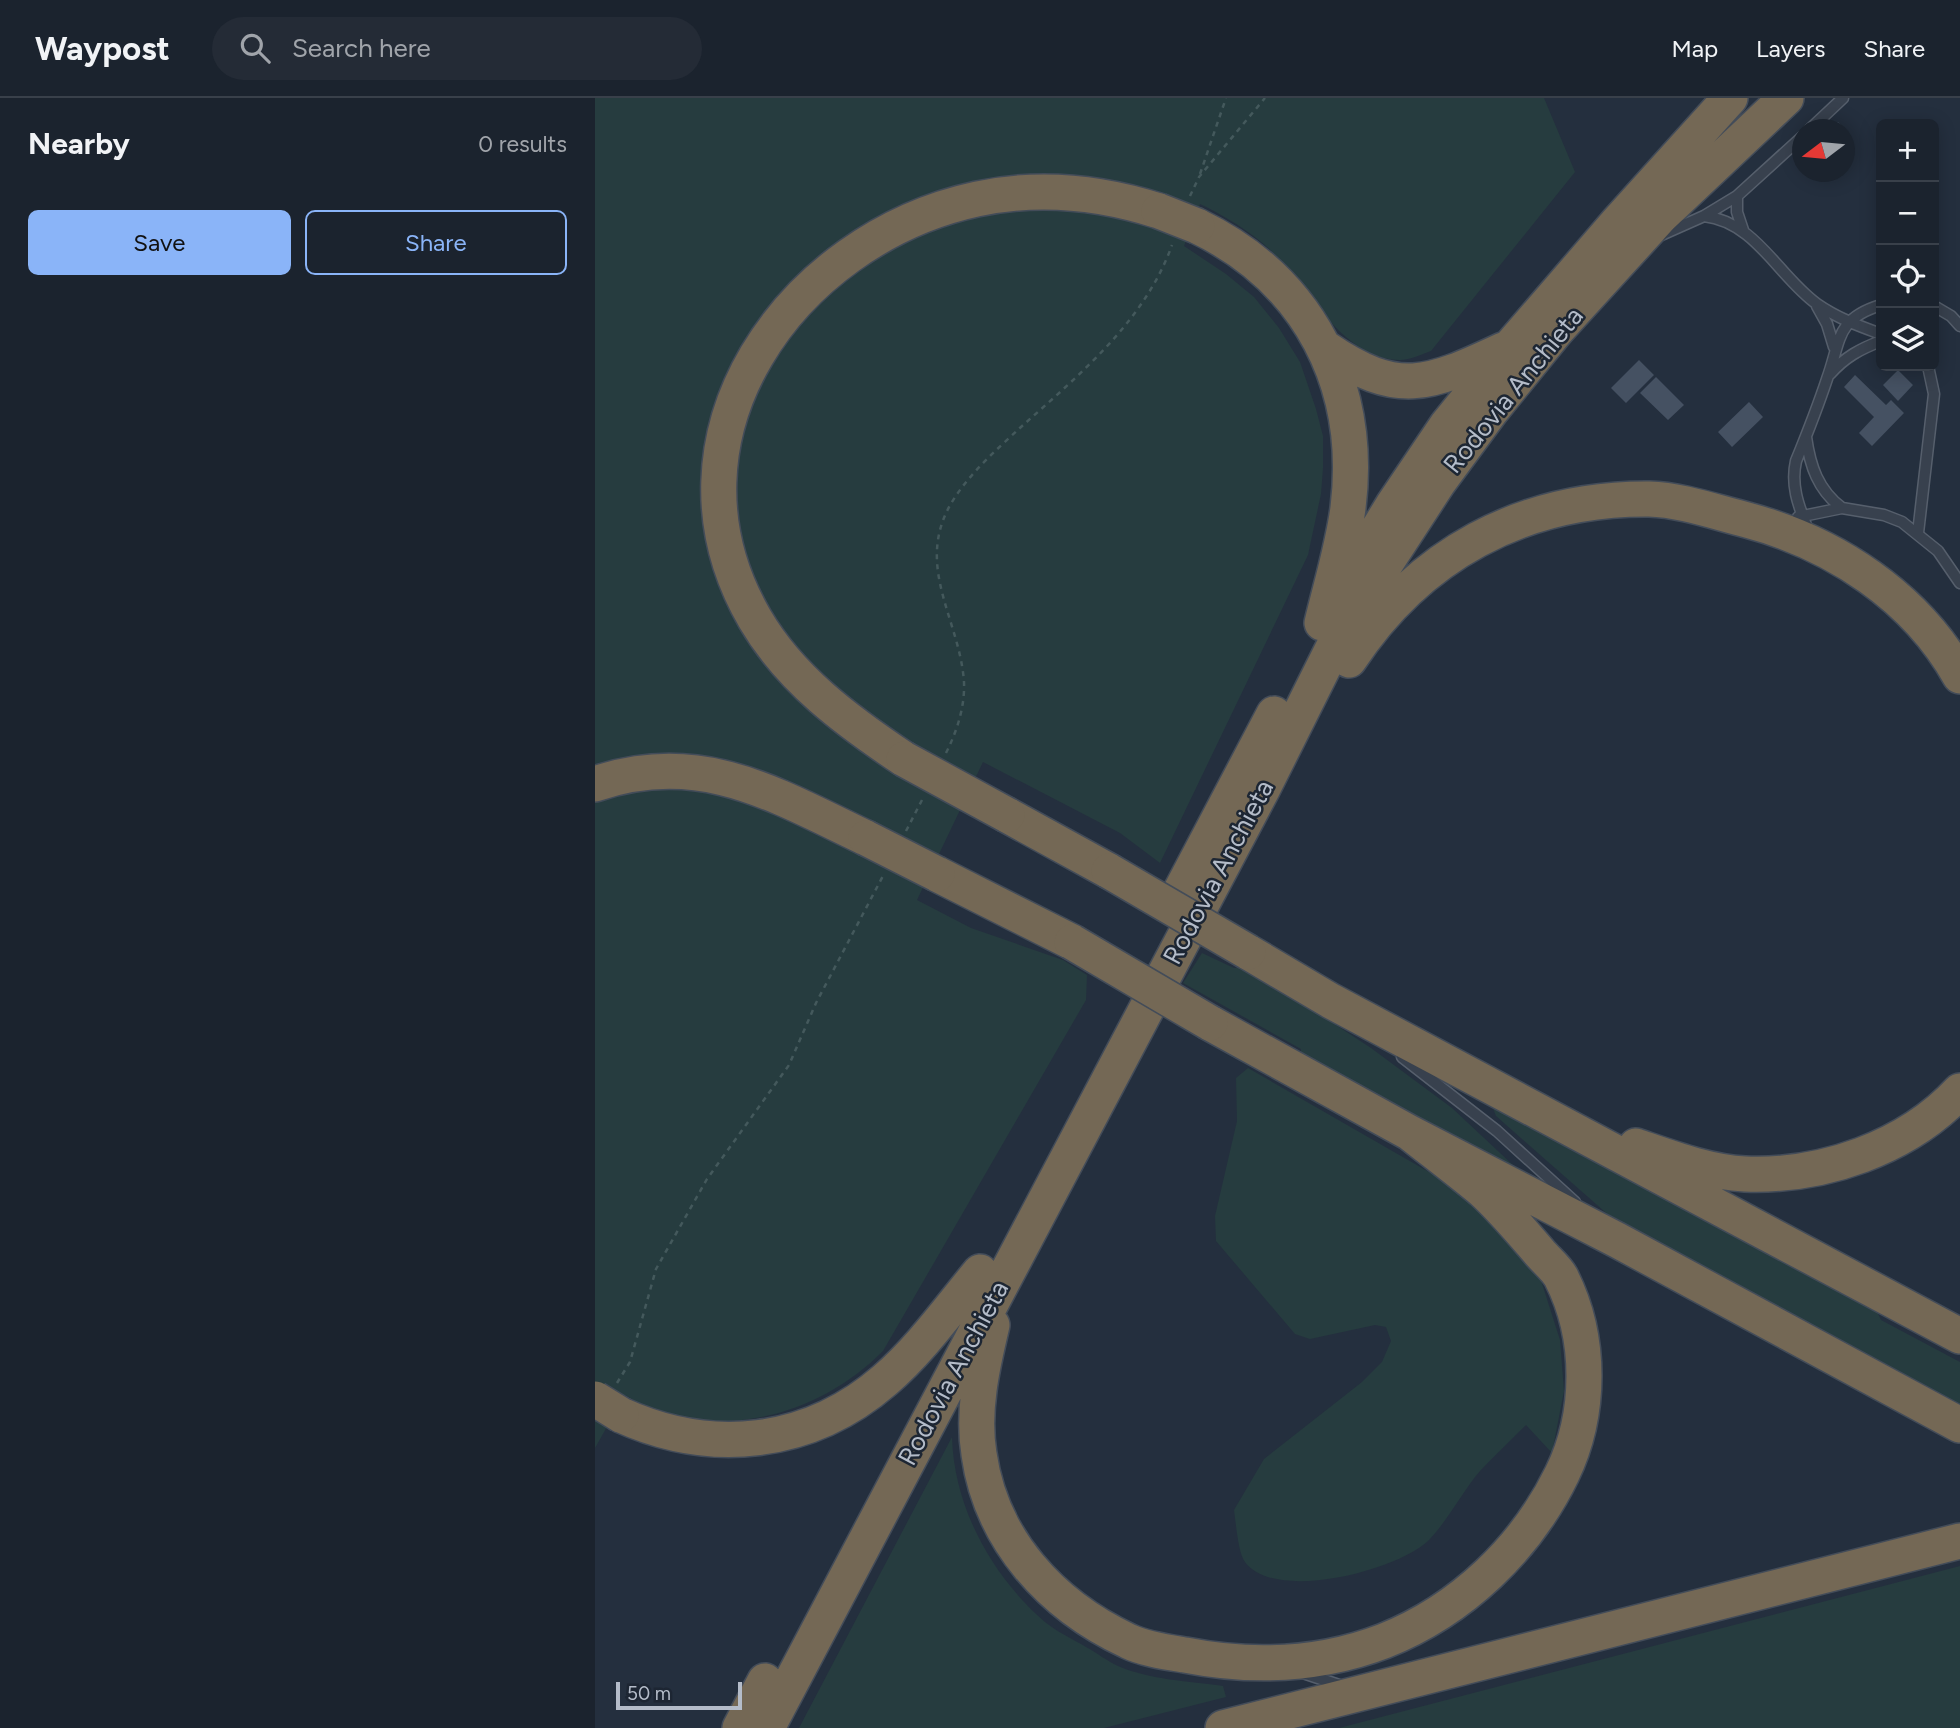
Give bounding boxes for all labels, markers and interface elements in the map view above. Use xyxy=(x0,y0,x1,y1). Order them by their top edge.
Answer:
search box xyxy=(212,17,702,80)
text: Waypost xyxy=(35,29,170,68)
icon: search xyxy=(236,29,274,67)
text: Search here xyxy=(292,32,431,64)
text: Map xyxy=(1671,34,1718,63)
text: Layers xyxy=(1756,34,1825,63)
text: Share xyxy=(1863,34,1925,63)
north arrow xyxy=(1792,119,1855,182)
map controls xyxy=(1876,119,1939,371)
button: + xyxy=(1876,119,1939,182)
text: Nearby xyxy=(28,125,130,162)
text: 0 results xyxy=(478,130,567,158)
button: − xyxy=(1876,182,1939,245)
button: Save xyxy=(28,210,291,275)
button: Share xyxy=(305,210,567,275)
button: locate xyxy=(1876,245,1939,308)
street label: Rodovia Anchieta xyxy=(1436,300,1590,480)
button: layers xyxy=(1876,308,1939,371)
street label: Rodovia Anchieta xyxy=(1156,774,1280,970)
street label: Rodovia Anchieta xyxy=(891,1275,1015,1471)
scale bar xyxy=(616,1679,742,1711)
text: 50 m xyxy=(627,1682,671,1705)

